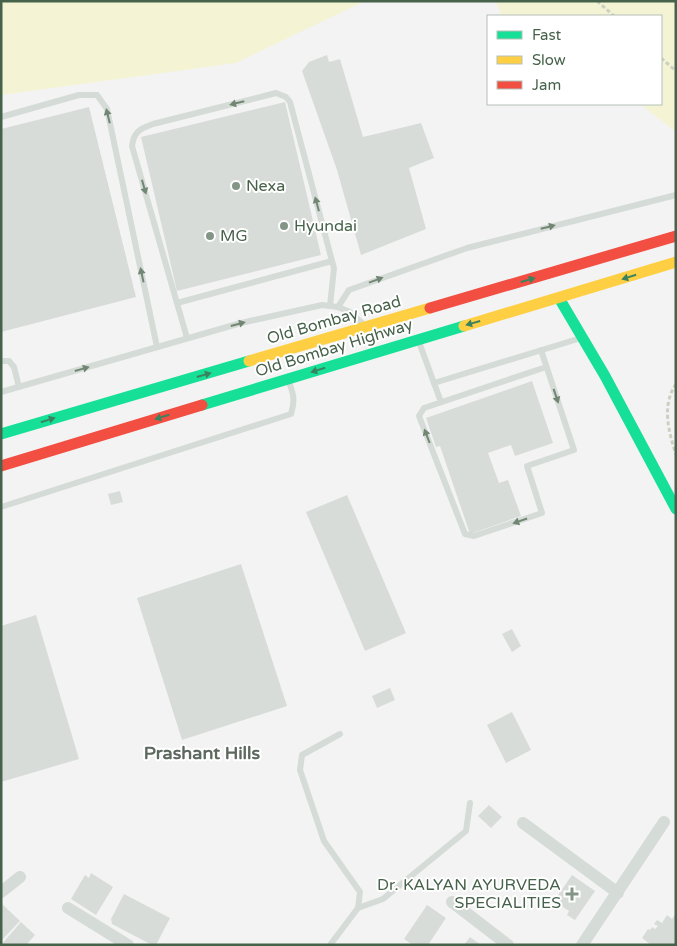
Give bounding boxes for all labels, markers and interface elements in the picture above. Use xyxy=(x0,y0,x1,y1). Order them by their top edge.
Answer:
legend xyxy=(487,15,662,105)
text: Fast xyxy=(532,26,562,44)
text: Slow xyxy=(532,51,566,69)
text: Jam xyxy=(532,76,561,94)
one-way arrow xyxy=(229,99,244,107)
one-way arrow xyxy=(104,109,112,124)
place label: Nexa xyxy=(246,176,285,196)
one-way arrow xyxy=(141,180,149,195)
marker: Nexa xyxy=(230,180,242,192)
one-way arrow xyxy=(313,196,321,211)
place label: Hyundai xyxy=(294,216,357,236)
marker: Hyundai xyxy=(278,220,290,232)
one-way arrow xyxy=(540,223,555,231)
place label: MG xyxy=(220,226,248,246)
marker: MG xyxy=(204,230,216,242)
one-way arrow xyxy=(138,267,146,282)
one-way arrow xyxy=(621,273,636,281)
one-way arrow xyxy=(521,275,536,283)
one-way arrow xyxy=(369,276,384,284)
street label: Old Bombay Road xyxy=(265,291,403,349)
street label: Old Bombay Highway xyxy=(253,314,416,382)
one-way arrow xyxy=(230,320,246,328)
one-way arrow xyxy=(466,320,481,328)
one-way arrow xyxy=(74,364,89,372)
one-way arrow xyxy=(310,366,325,374)
one-way arrow xyxy=(197,370,212,378)
one-way arrow xyxy=(553,388,560,403)
one-way arrow xyxy=(155,413,170,421)
one-way arrow xyxy=(41,415,56,423)
one-way arrow xyxy=(423,428,431,443)
one-way arrow xyxy=(512,517,527,525)
district label: Prashant Hills xyxy=(144,742,261,764)
place label: Dr. KALYAN AYURVEDA SPECIALITIES xyxy=(377,875,561,913)
marker: Dr. KALYAN AYURVEDA SPECIALITIES xyxy=(565,887,579,901)

